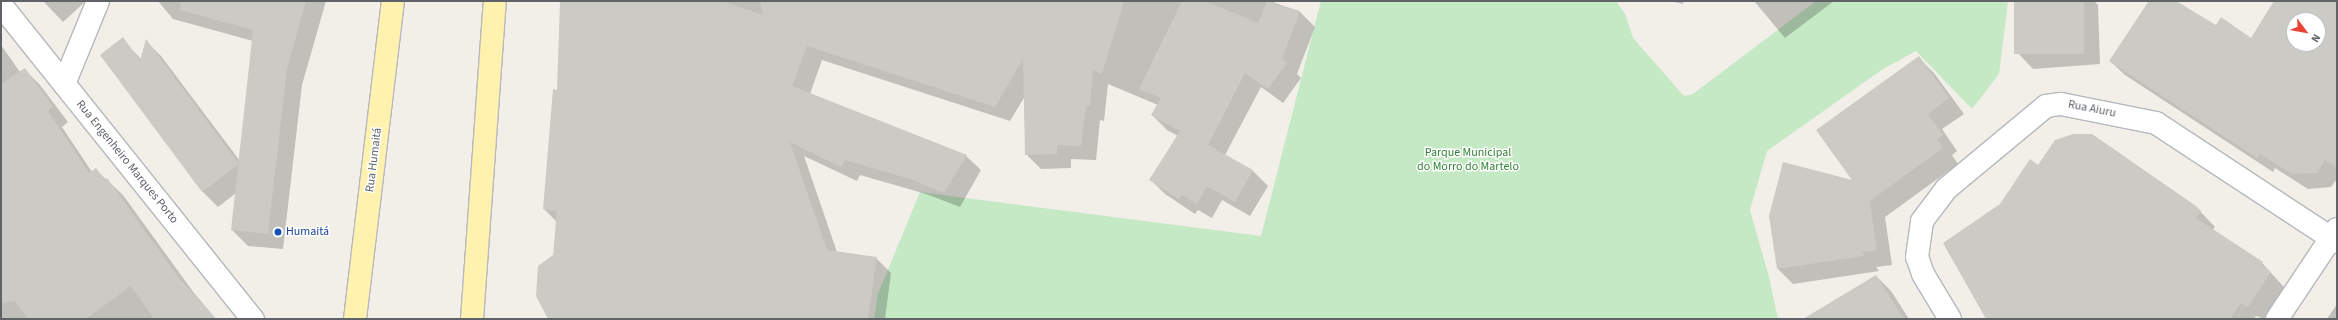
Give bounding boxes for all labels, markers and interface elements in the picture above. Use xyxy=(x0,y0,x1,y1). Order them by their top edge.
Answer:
north arrow xyxy=(2286,12,2326,52)
text: N xyxy=(2307,31,2324,45)
street label: Rua Engenheiro Marques Porto xyxy=(73,97,181,227)
street label: Rua Aiuru xyxy=(2067,97,2117,121)
street label: Rua Humaitá xyxy=(363,127,385,193)
park label: Parque Municipal do Morro do Martelo xyxy=(1417,146,1519,174)
place label: Humaitá xyxy=(286,225,329,239)
marker: Humaitá xyxy=(273,227,283,237)

